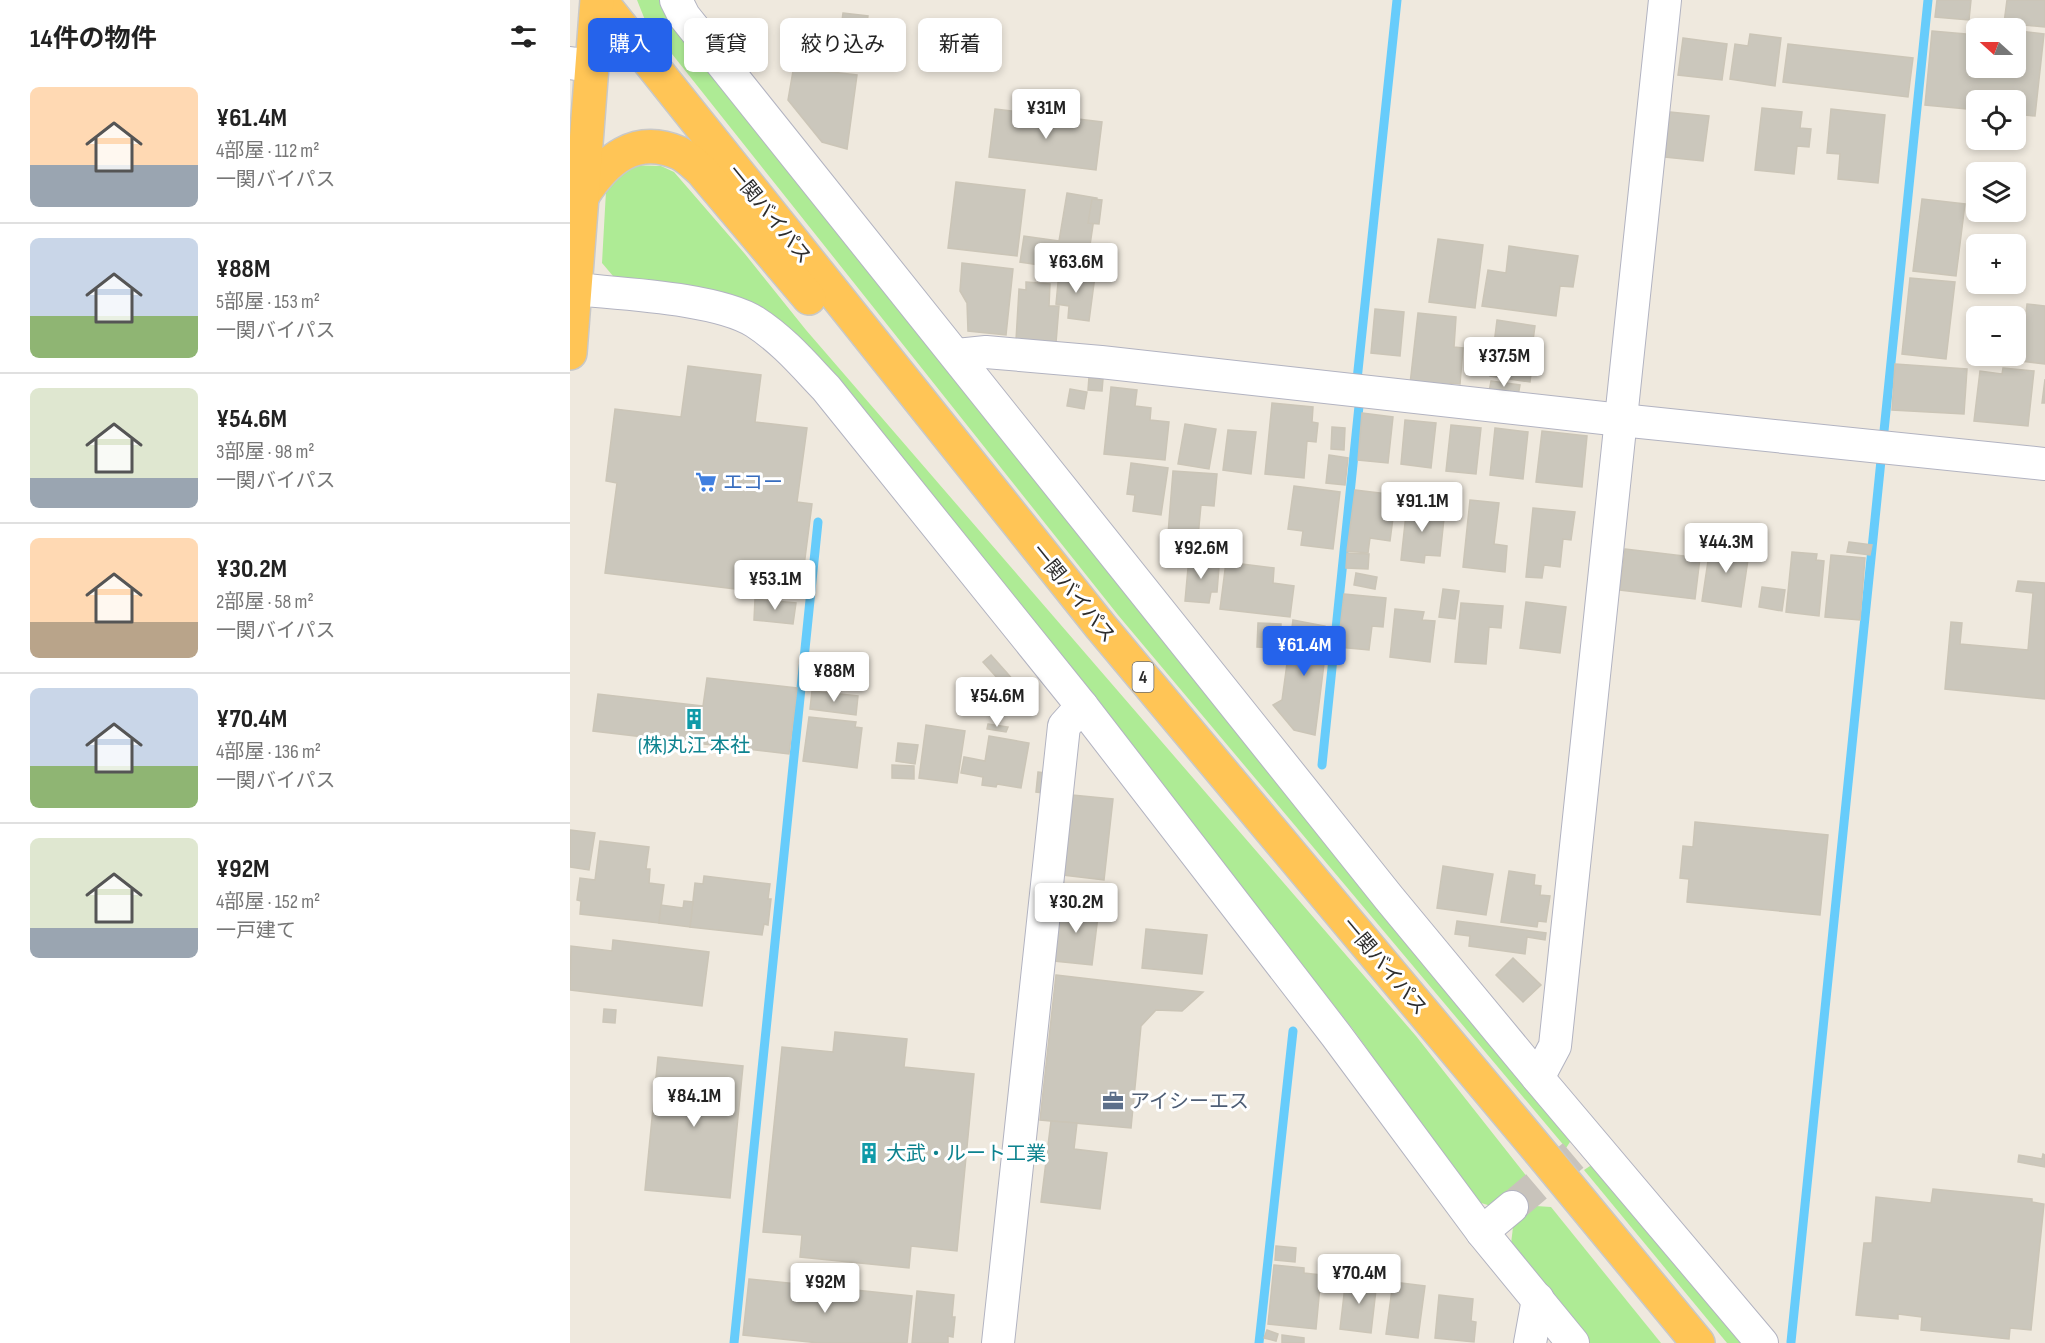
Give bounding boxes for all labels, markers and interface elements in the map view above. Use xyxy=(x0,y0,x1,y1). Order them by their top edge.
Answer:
chip: 購入 xyxy=(588,18,672,72)
chip: 賃貸 xyxy=(684,18,768,72)
chip: 絞り込み xyxy=(780,18,906,72)
chip: 新着 xyxy=(918,18,1002,72)
north arrow xyxy=(1966,18,2026,78)
map controls xyxy=(1966,18,2026,366)
icon: filters xyxy=(507,20,540,53)
text: 14件の物件 xyxy=(30,24,157,55)
pin: ¥31M xyxy=(1010,89,1082,140)
button: locate xyxy=(1966,90,2026,150)
text: ¥31M xyxy=(1026,96,1066,120)
text: ¥61.4M xyxy=(216,103,287,134)
icon: home xyxy=(78,111,150,183)
text: 4部屋 · 112 m² xyxy=(216,139,319,163)
street label: 一関バイパス xyxy=(722,161,816,269)
button: layers xyxy=(1966,162,2026,222)
text: 一関バイパス xyxy=(216,168,336,192)
button: + xyxy=(1966,234,2026,294)
pin: ¥63.6M xyxy=(1027,243,1125,294)
text: ¥63.6M xyxy=(1049,250,1103,274)
text: ¥88M xyxy=(216,254,270,285)
icon: home xyxy=(78,262,150,334)
text: 5部屋 · 153 m² xyxy=(216,290,320,314)
button: − xyxy=(1966,306,2026,366)
text: 一関バイパス xyxy=(216,319,336,343)
pin: ¥37.5M xyxy=(1455,337,1553,388)
text: ¥37.5M xyxy=(1478,344,1530,368)
text: ¥54.6M xyxy=(216,404,287,435)
icon: home xyxy=(78,412,150,484)
text: 3部屋 · 98 m² xyxy=(216,440,315,464)
text: 一関バイパス xyxy=(216,469,336,493)
supermarket icon: エコー xyxy=(694,470,718,494)
place label: エコー xyxy=(723,471,783,495)
pin: ¥91.1M xyxy=(1373,482,1471,533)
text: ¥91.1M xyxy=(1395,489,1449,513)
pin: ¥44.3M xyxy=(1677,523,1775,574)
pin: ¥92.6M xyxy=(1152,529,1250,580)
text: ¥44.3M xyxy=(1699,530,1753,554)
text: ¥92.6M xyxy=(1174,536,1228,560)
street label: 一関バイパス xyxy=(1026,540,1120,648)
text: ¥30.2M xyxy=(216,554,287,585)
pin: ¥53.1M xyxy=(726,560,824,611)
icon: home xyxy=(78,562,150,634)
text: ¥53.1M xyxy=(748,567,802,591)
text: 2部屋 · 58 m² xyxy=(216,590,314,614)
text: 一関バイパス xyxy=(216,619,336,643)
pin: ¥61.4M xyxy=(1255,626,1353,677)
text: ¥61.4M xyxy=(1277,633,1331,657)
pin: ¥88M xyxy=(798,652,870,703)
text: ¥88M xyxy=(813,659,855,683)
road number: 4 xyxy=(1132,662,1154,692)
pin: ¥54.6M xyxy=(948,677,1046,728)
text: ¥54.6M xyxy=(970,684,1024,708)
text: ¥70.4M xyxy=(216,704,287,735)
building icon: (株)丸江 本社 xyxy=(682,707,706,731)
icon: home xyxy=(78,712,150,784)
place label: (株)丸江 本社 xyxy=(638,734,750,758)
text: 4部屋 · 136 m² xyxy=(216,740,321,764)
text: 一関バイパス xyxy=(216,769,336,793)
text: ¥92M xyxy=(216,854,269,885)
icon: home xyxy=(78,862,150,934)
pin: ¥30.2M xyxy=(1027,883,1125,934)
text: 4部屋 · 152 m² xyxy=(216,890,320,914)
text: ¥30.2M xyxy=(1049,890,1103,914)
street label: 一関バイパス xyxy=(1337,913,1432,1020)
text: 一戸建て xyxy=(216,919,296,943)
pin: ¥84.1M xyxy=(645,1077,743,1128)
text: ¥84.1M xyxy=(667,1084,721,1108)
office icon: アイシーエス xyxy=(1101,1089,1125,1113)
place label: アイシーエス xyxy=(1130,1090,1249,1114)
building icon: 大武・ルート工業 xyxy=(857,1141,881,1165)
place label: 大武・ルート工業 xyxy=(886,1142,1046,1166)
pin: ¥70.4M xyxy=(1310,1254,1408,1305)
text: ¥70.4M xyxy=(1332,1261,1386,1285)
pin: ¥92M xyxy=(789,1263,861,1314)
text: ¥92M xyxy=(804,1270,846,1294)

